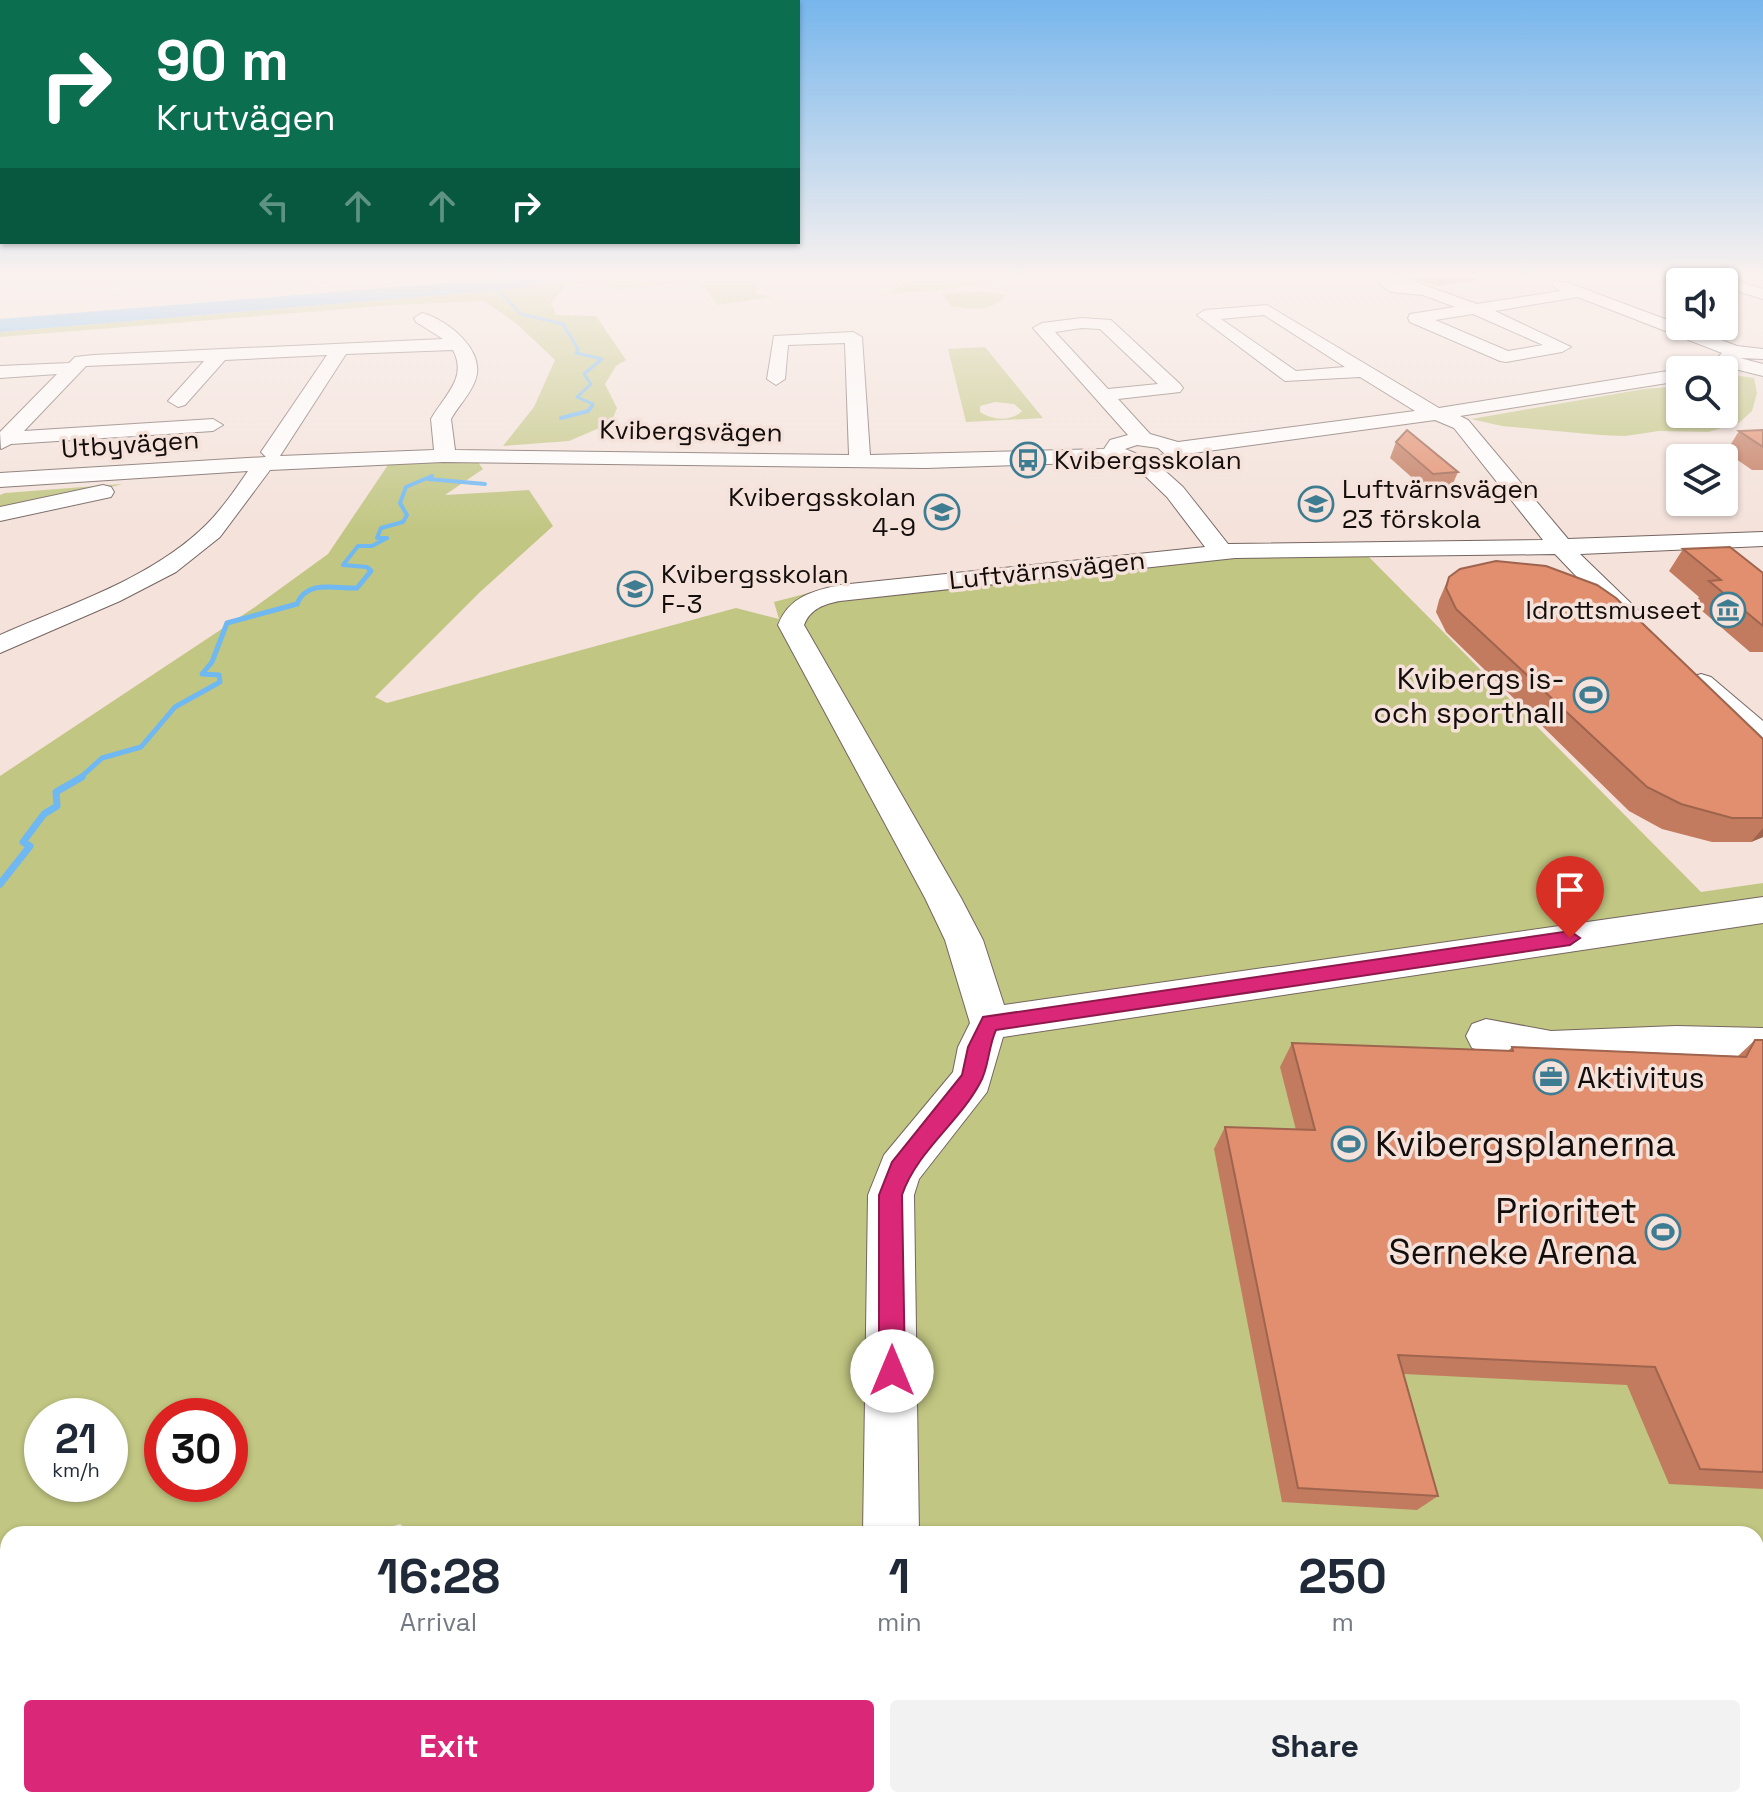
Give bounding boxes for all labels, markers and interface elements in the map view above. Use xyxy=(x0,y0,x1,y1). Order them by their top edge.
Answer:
text: 90 m xyxy=(156,25,289,96)
icon: right xyxy=(24,32,128,136)
text: Krutvägen xyxy=(156,95,336,141)
icon: left xyxy=(252,184,296,228)
icon: ahead xyxy=(336,184,380,228)
icon: ahead xyxy=(420,184,464,228)
icon: right xyxy=(504,184,548,228)
map controls xyxy=(1666,268,1738,516)
button: sound xyxy=(1666,268,1738,340)
button: search xyxy=(1666,356,1738,428)
street label: Kvibergsvägen xyxy=(599,412,783,450)
street label: Utbyvägen xyxy=(60,422,200,466)
bus stop icon: Kvibergsskolan xyxy=(1009,441,1047,479)
place label: Kvibergsskolan xyxy=(1054,443,1242,477)
button: layers xyxy=(1666,444,1738,516)
place label: Luftvärnsvägen 23 förskola xyxy=(1342,472,1539,536)
place label: Kvibergsskolan 4-9 xyxy=(728,480,916,544)
school or university icon: Luftvärnsvägen 23 förskola xyxy=(1297,485,1335,523)
school or university icon: Kvibergsskolan 4-9 xyxy=(923,493,961,531)
street label: Luftvärnsvägen xyxy=(947,543,1147,597)
place label: Kvibergsskolan F-3 xyxy=(661,557,849,621)
school or university icon: Kvibergsskolan F-3 xyxy=(616,570,654,608)
museum icon: Idrottsmuseet xyxy=(1709,591,1747,629)
place label: Idrottsmuseet xyxy=(1525,593,1702,627)
place label: Kvibergs is- och sporthall xyxy=(1373,659,1565,732)
sports icon: Kvibergs is- och sporthall xyxy=(1572,676,1610,714)
pin xyxy=(1536,856,1604,938)
icon: arrive xyxy=(1548,868,1592,912)
office icon: Aktivitus xyxy=(1532,1058,1570,1096)
place label: Aktivitus xyxy=(1577,1058,1705,1097)
place label: Kvibergsplanerna xyxy=(1375,1121,1676,1167)
sports icon: Kvibergsplanerna xyxy=(1330,1125,1368,1163)
place label: Prioritet Serneke Arena xyxy=(1388,1188,1637,1275)
sports icon: Prioritet Serneke Arena xyxy=(1644,1213,1682,1251)
position arrow xyxy=(850,1329,934,1413)
speed limit sign: 30 xyxy=(144,1398,248,1502)
text: 21 xyxy=(55,1414,97,1465)
text: km/h xyxy=(52,1457,100,1483)
text: 16:28 xyxy=(377,1546,500,1607)
text: 1 xyxy=(888,1546,910,1607)
text: 250 xyxy=(1299,1546,1387,1607)
text: Arrival xyxy=(400,1605,477,1639)
text: min xyxy=(877,1605,922,1639)
text: m xyxy=(1332,1605,1354,1639)
button: Exit xyxy=(24,1700,874,1792)
button: Share xyxy=(890,1700,1740,1792)

